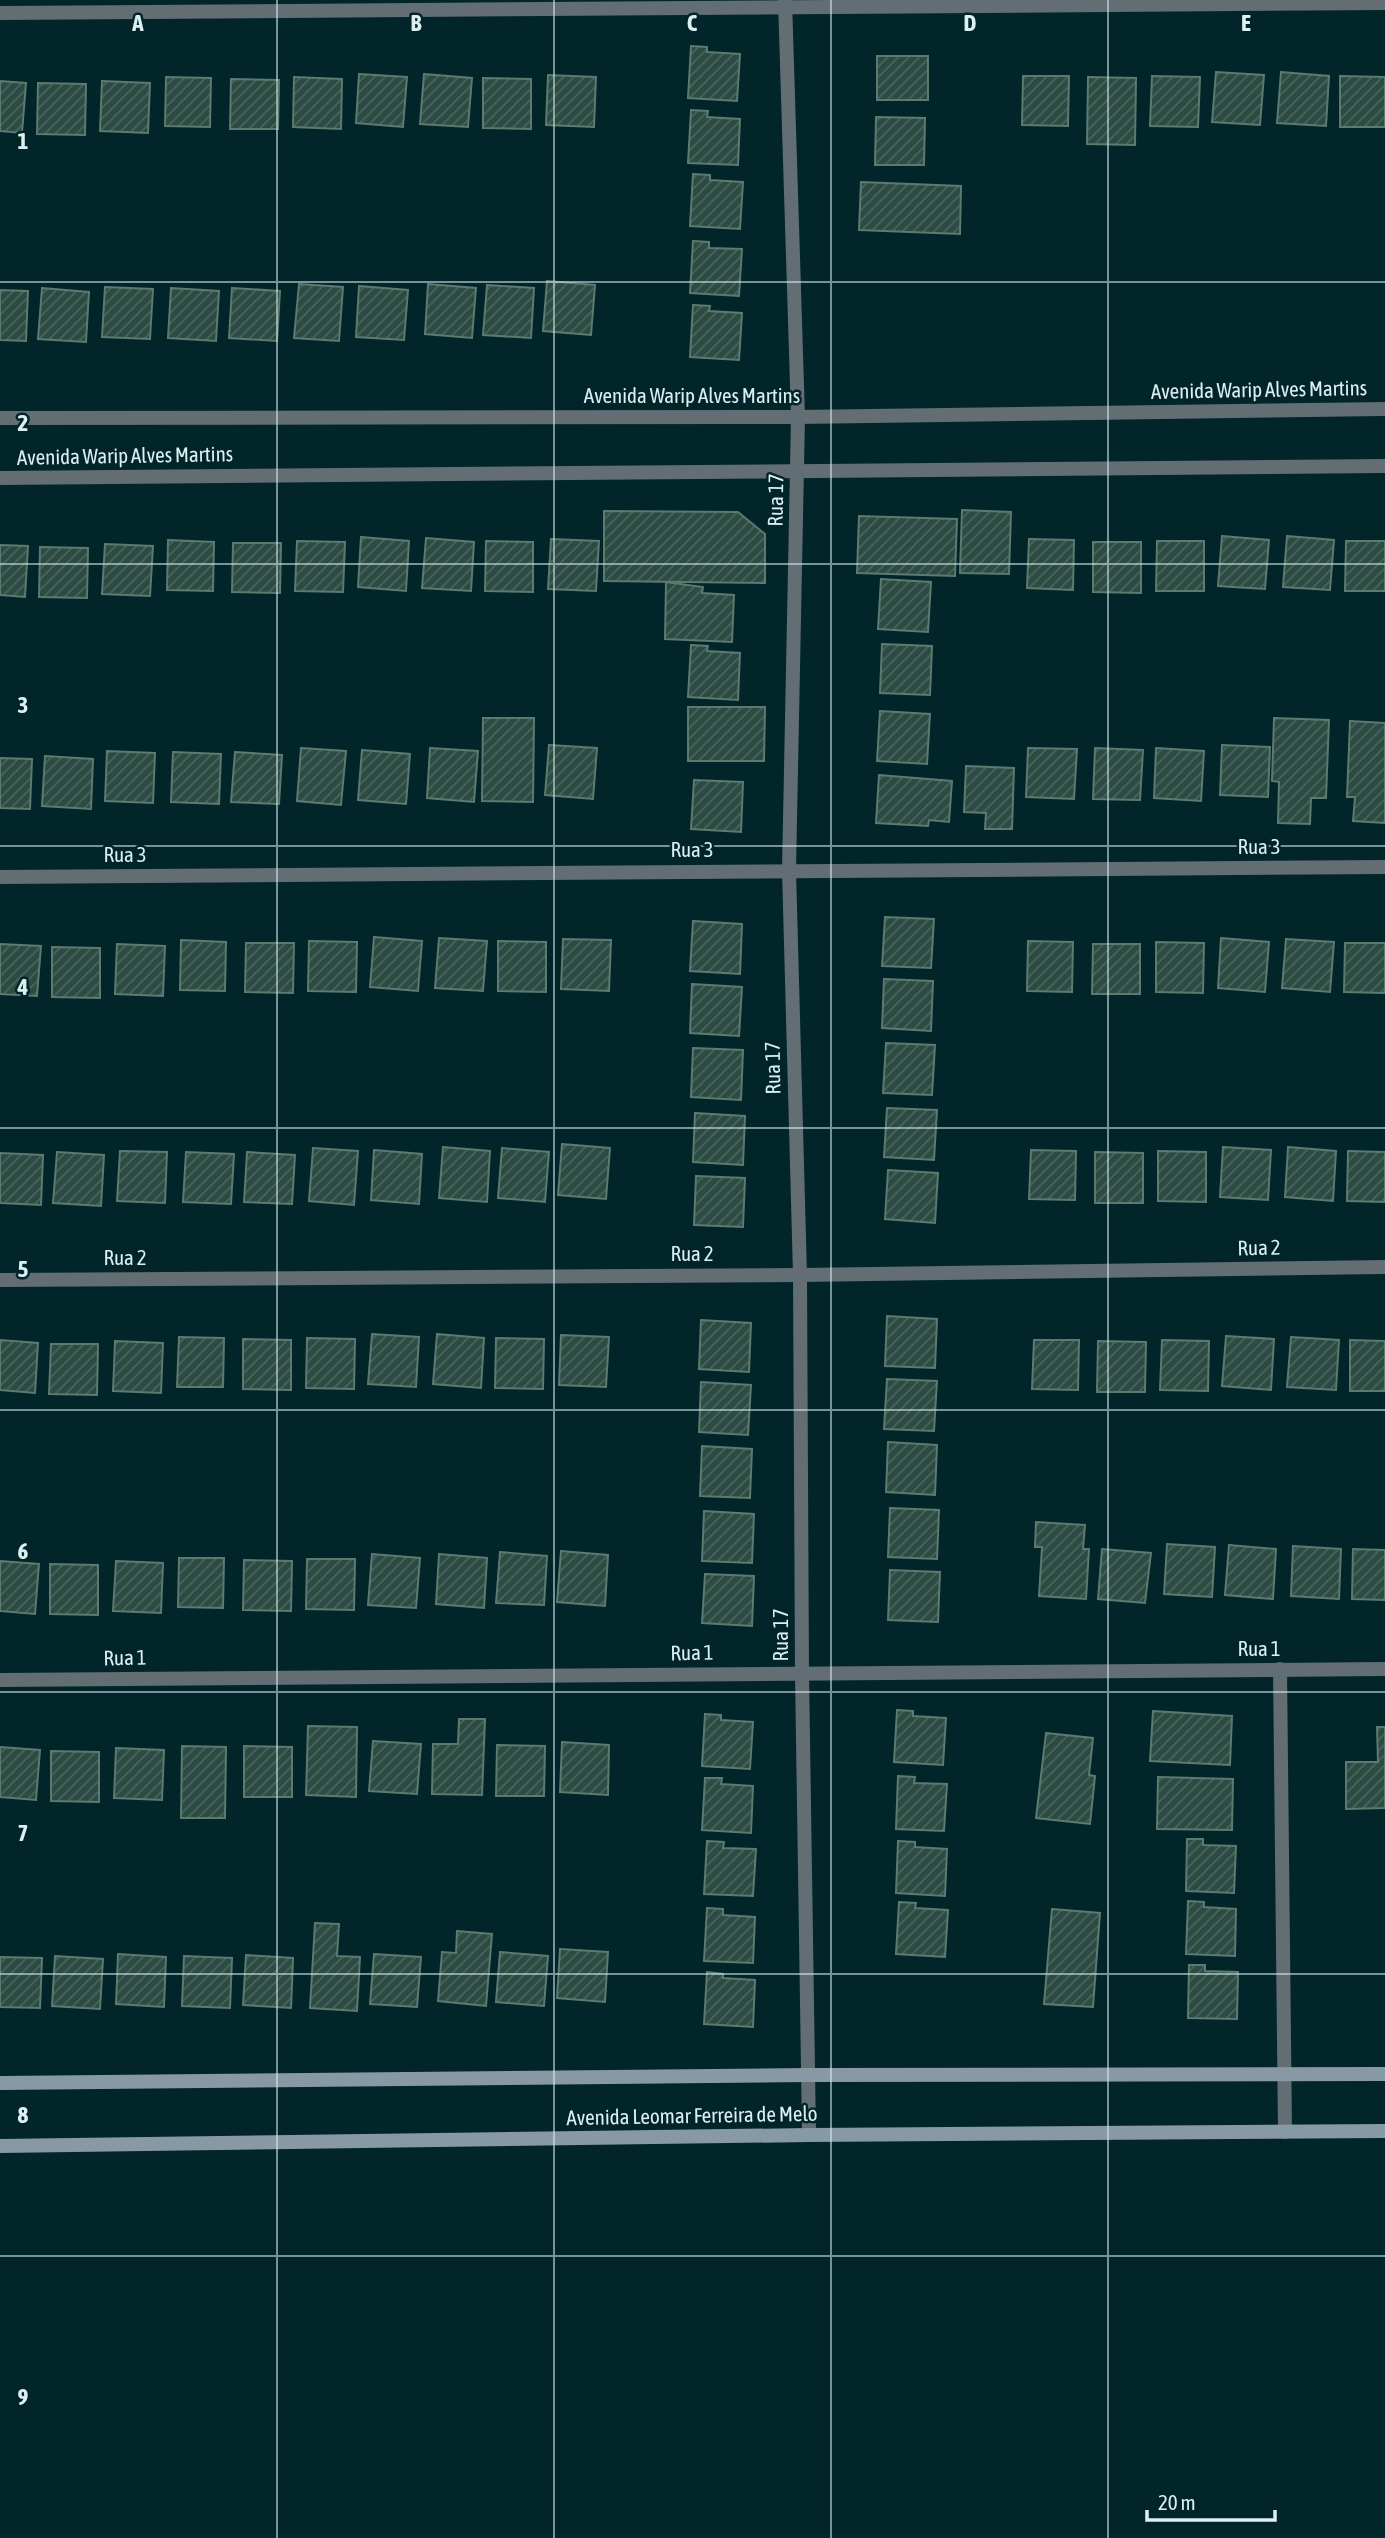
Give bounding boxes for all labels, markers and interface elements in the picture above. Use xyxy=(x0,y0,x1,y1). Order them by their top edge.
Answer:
text: A xyxy=(131,10,144,36)
text: B xyxy=(411,10,422,36)
text: C xyxy=(687,10,698,36)
text: D xyxy=(964,10,977,36)
text: E xyxy=(1241,10,1251,36)
text: 1 xyxy=(18,128,29,154)
street label: Avenida Warip Alves Martins xyxy=(1151,375,1367,403)
street label: Avenida Warip Alves Martins xyxy=(584,383,800,407)
text: 2 xyxy=(18,410,28,436)
street label: Avenida Warip Alves Martins xyxy=(17,441,233,469)
street label: Rua 17 xyxy=(763,473,787,527)
text: 3 xyxy=(18,692,28,718)
street label: Rua 3 xyxy=(1237,834,1281,858)
street label: Rua 3 xyxy=(670,837,714,861)
street label: Rua 3 xyxy=(103,842,147,866)
text: 4 xyxy=(17,974,29,1000)
street label: Rua 17 xyxy=(760,1041,784,1095)
street label: Rua 2 xyxy=(1237,1235,1281,1259)
street label: Rua 2 xyxy=(670,1241,714,1265)
street label: Rua 2 xyxy=(103,1245,147,1269)
text: 5 xyxy=(18,1256,29,1282)
text: 6 xyxy=(18,1538,29,1564)
street label: Rua 17 xyxy=(768,1608,792,1662)
street label: Rua 1 xyxy=(1237,1636,1281,1660)
street label: Rua 1 xyxy=(670,1640,714,1664)
street label: Rua 1 xyxy=(103,1645,147,1669)
text: 7 xyxy=(18,1820,28,1846)
street label: Avenida Leomar Ferreira de Melo xyxy=(566,2101,818,2129)
text: 8 xyxy=(18,2102,29,2128)
text: 9 xyxy=(18,2384,29,2410)
scale bar xyxy=(1147,2478,1275,2522)
text: 20 m xyxy=(1158,2490,1196,2514)

